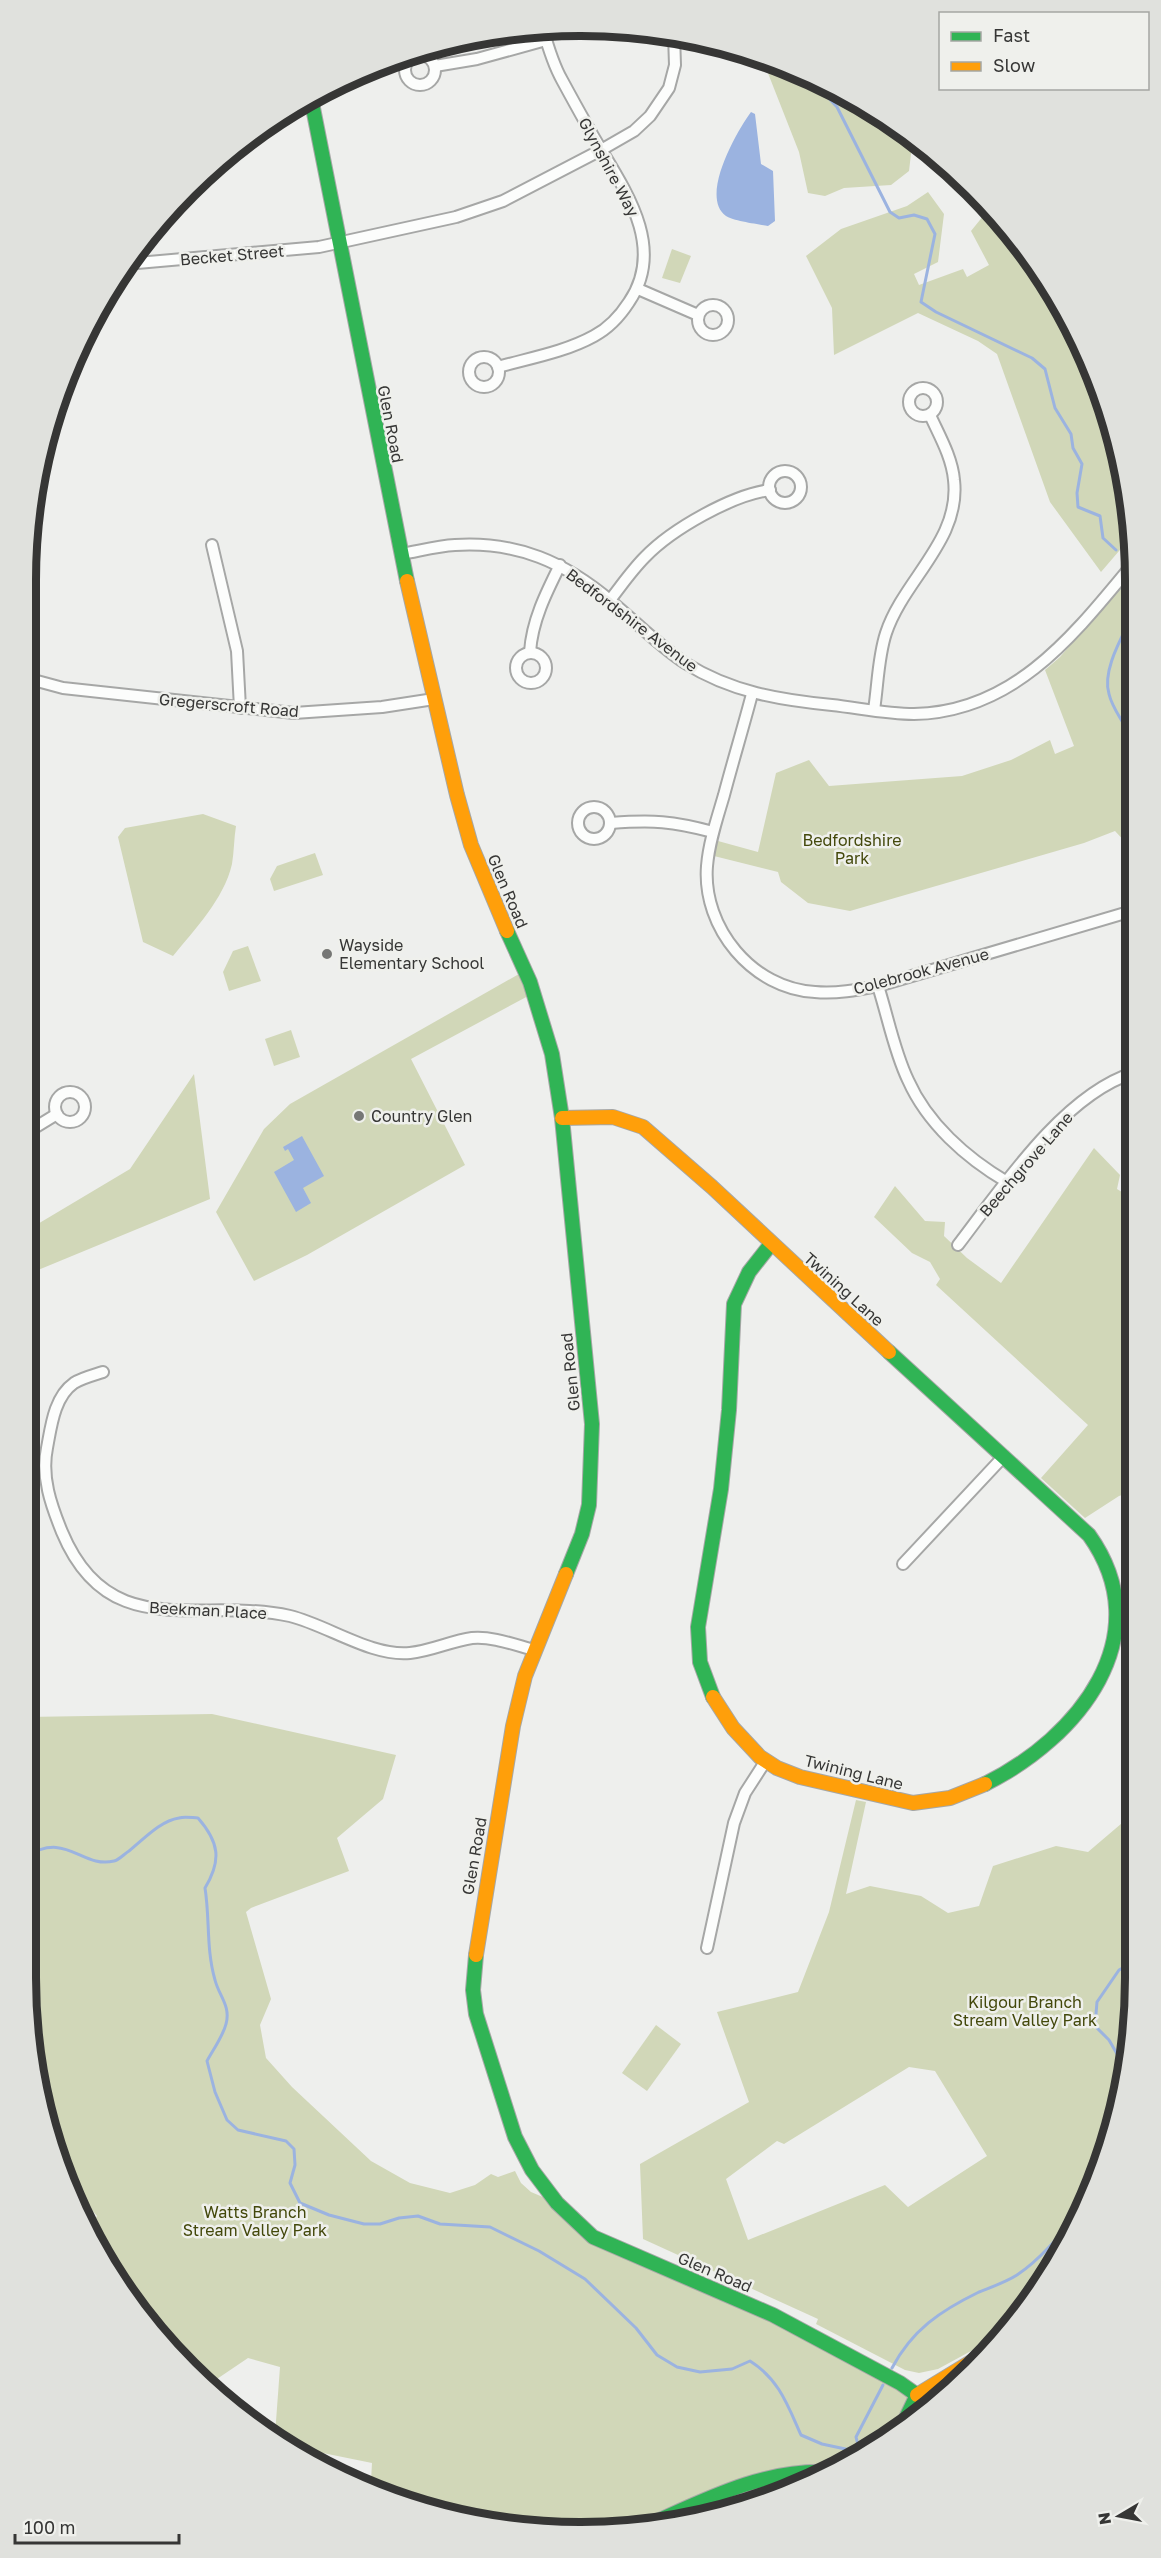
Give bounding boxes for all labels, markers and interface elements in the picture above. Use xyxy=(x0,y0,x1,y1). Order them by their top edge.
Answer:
legend xyxy=(939,12,1149,90)
text: Fast xyxy=(993,24,1030,46)
text: Slow xyxy=(993,54,1036,76)
street label: Glynshire Way xyxy=(575,114,643,220)
street label: Becket Street xyxy=(179,240,285,270)
street label: Glen Road xyxy=(374,384,408,464)
street label: Bedfordshire Avenue xyxy=(562,564,702,676)
street label: Gregerscroft Road xyxy=(158,689,300,721)
park label: Bedfordshire Park xyxy=(802,830,902,868)
street label: Glen Road xyxy=(483,851,533,931)
place label: Wayside Elementary School xyxy=(339,935,484,973)
street label: Colebrook Avenue xyxy=(851,943,991,999)
marker: Wayside Elementary School xyxy=(320,947,334,961)
place label: Country Glen xyxy=(371,1106,472,1126)
street label: Beechgrove Lane xyxy=(975,1107,1077,1221)
marker: Country Glen xyxy=(352,1109,366,1123)
street label: Twining Lane xyxy=(800,1248,888,1330)
street label: Glen Road xyxy=(556,1332,584,1412)
street label: Beekman Place xyxy=(149,1597,267,1623)
street label: Twining Lane xyxy=(803,1750,905,1794)
street label: Glen Road xyxy=(457,1816,491,1896)
park label: Kilgour Branch Stream Valley Park xyxy=(953,1992,1097,2030)
park label: Watts Branch Stream Valley Park xyxy=(183,2202,327,2240)
street label: Glen Road xyxy=(675,2247,755,2297)
north arrow xyxy=(1089,2486,1149,2546)
scale bar xyxy=(15,2507,178,2545)
text: N xyxy=(1093,2511,1115,2526)
text: 100 m xyxy=(24,2516,75,2538)

